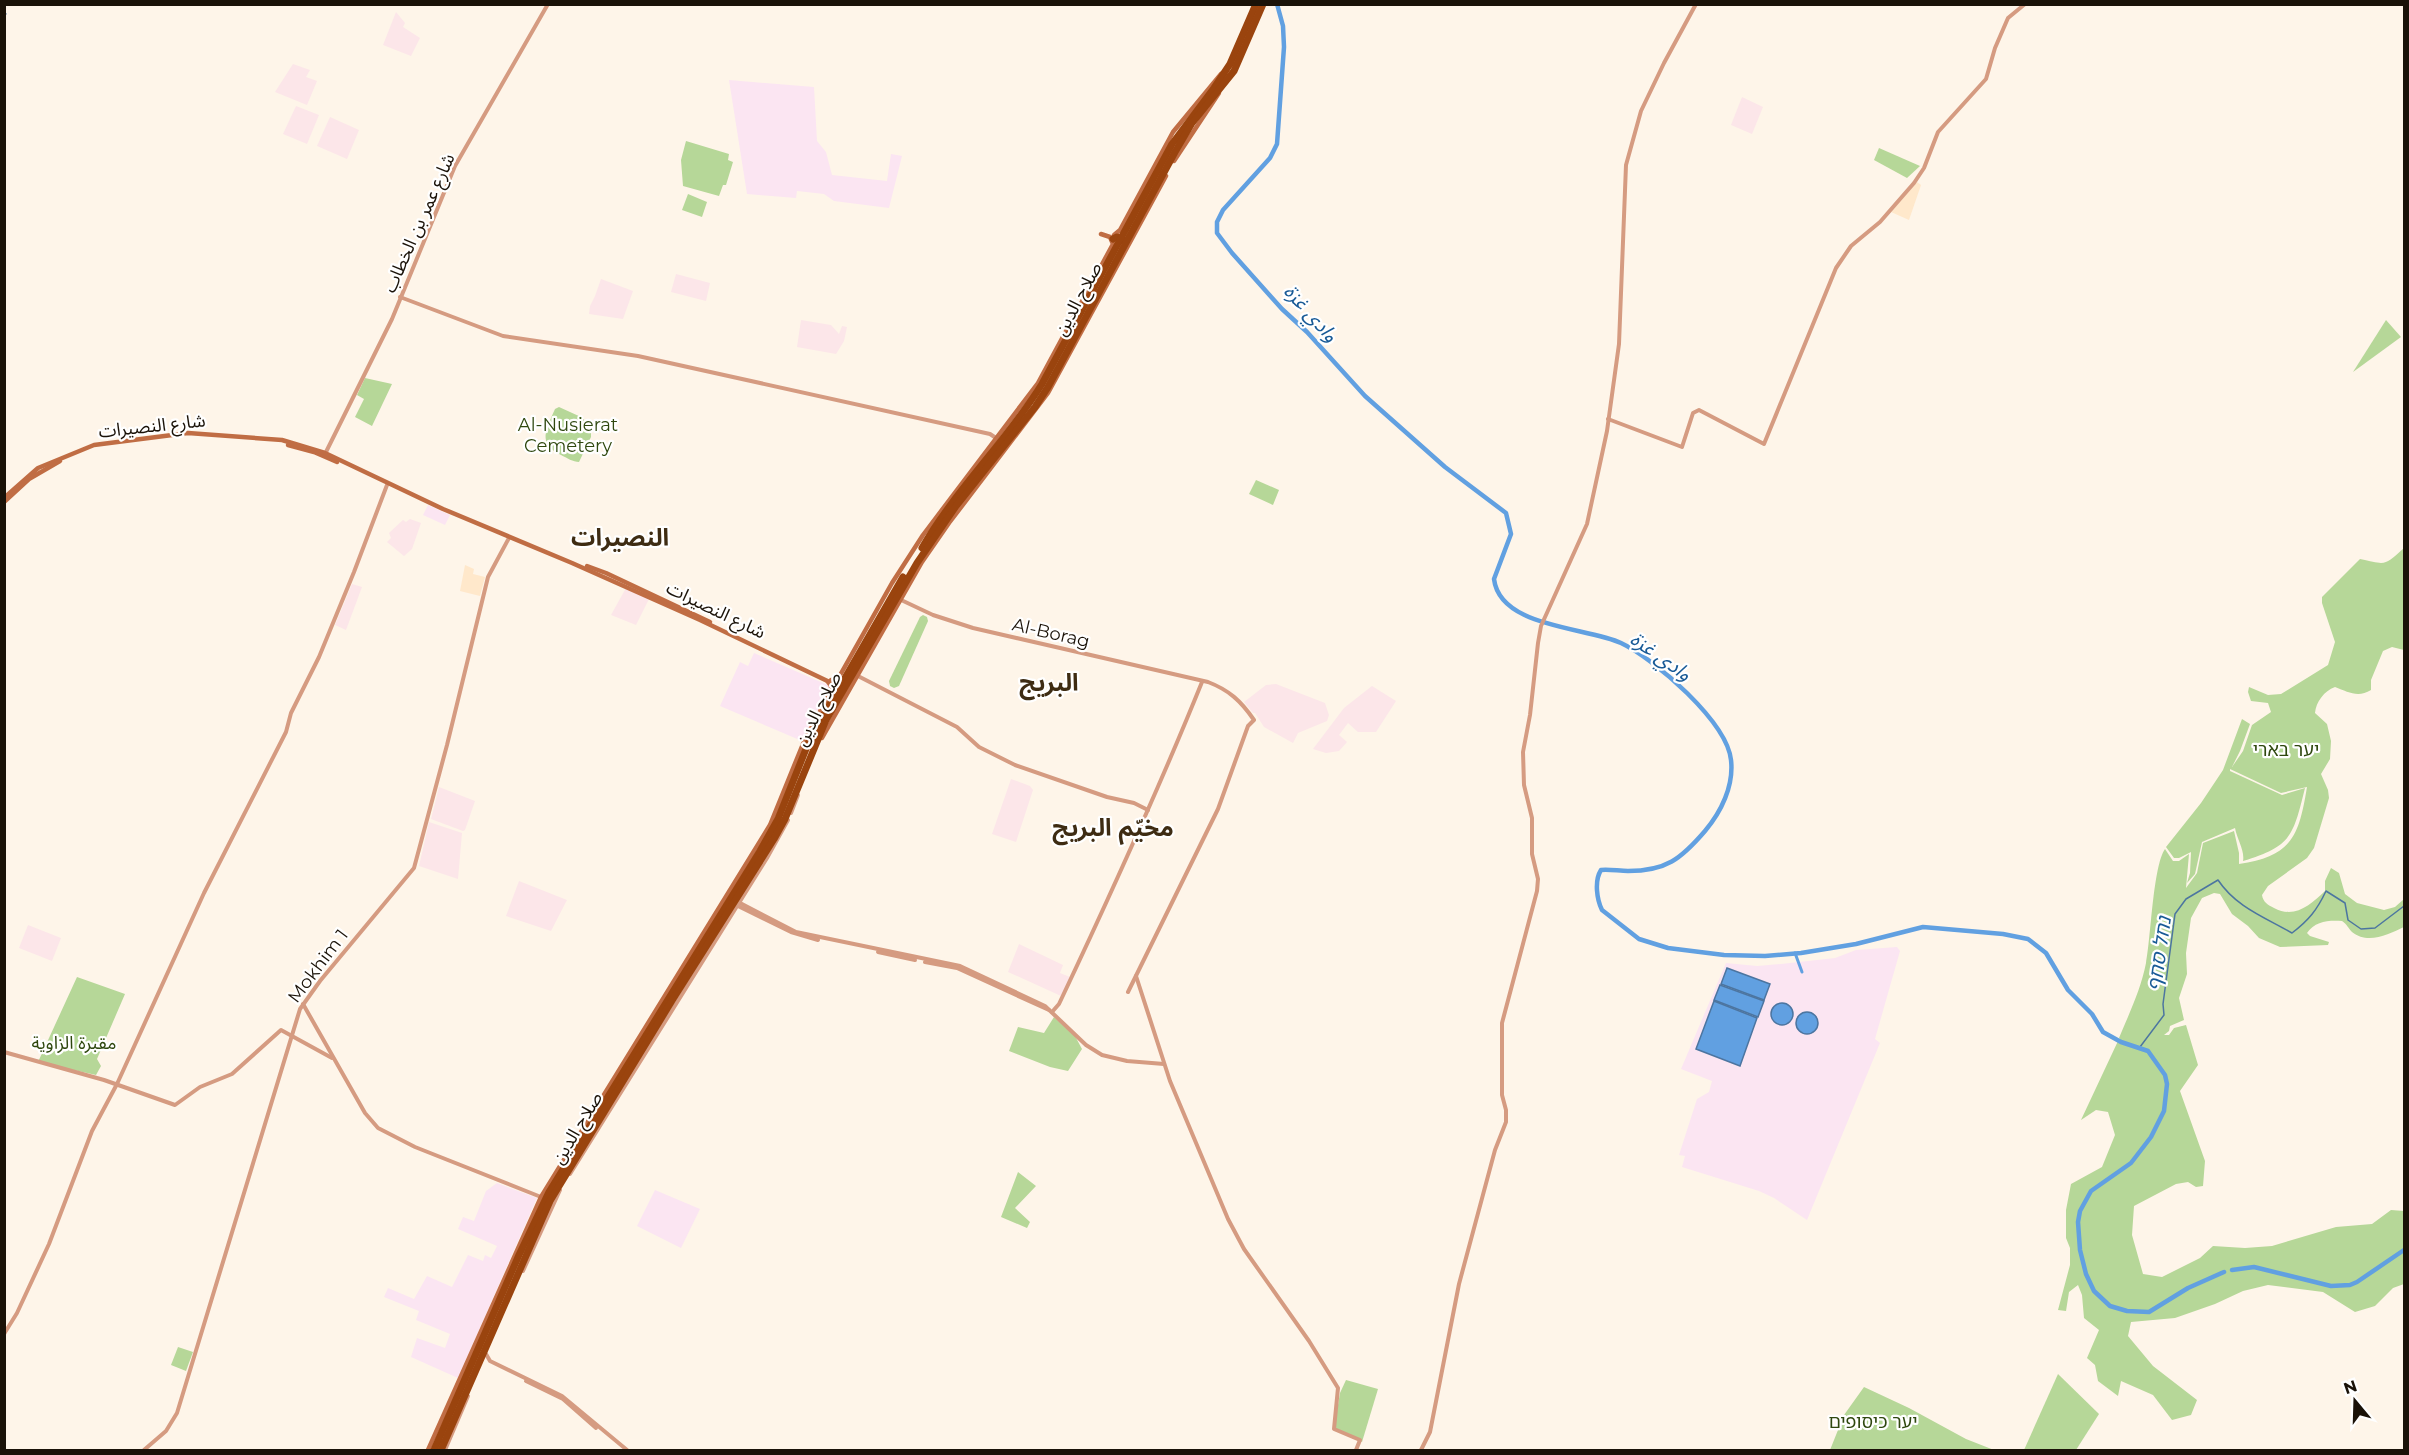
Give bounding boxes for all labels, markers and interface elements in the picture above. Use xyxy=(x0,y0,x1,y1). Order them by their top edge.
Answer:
street label: شارع عمر بن الخطاب xyxy=(378,150,462,297)
street label: صلاح الدين xyxy=(1049,258,1108,341)
water label: وادي غزة xyxy=(1276,279,1343,349)
street label: شارع النصيرات xyxy=(97,409,207,446)
park label: Al-Nusierat Cemetery xyxy=(518,414,618,457)
district label: النصيرات xyxy=(571,523,669,552)
street label: شارع النصيرات xyxy=(662,577,769,646)
street label: Al-Borag xyxy=(1010,613,1092,653)
water label: وادي غزة xyxy=(1624,626,1696,689)
street label: صلاح الدين xyxy=(790,668,848,751)
district label: البريج xyxy=(1019,668,1079,701)
park label: יער בארי xyxy=(2253,739,2319,761)
district label: مخيّم البريج xyxy=(1052,813,1174,846)
water label: נחל סחף xyxy=(2142,914,2176,993)
street label: Mokhim 1 xyxy=(283,925,353,1007)
park label: مقبرة الزاوية xyxy=(31,1032,117,1054)
street label: صلاح الدين xyxy=(547,1088,609,1169)
north arrow xyxy=(2325,1371,2385,1431)
text: N xyxy=(2341,1376,2359,1398)
park label: יער כיסופים xyxy=(1828,1411,1918,1433)

